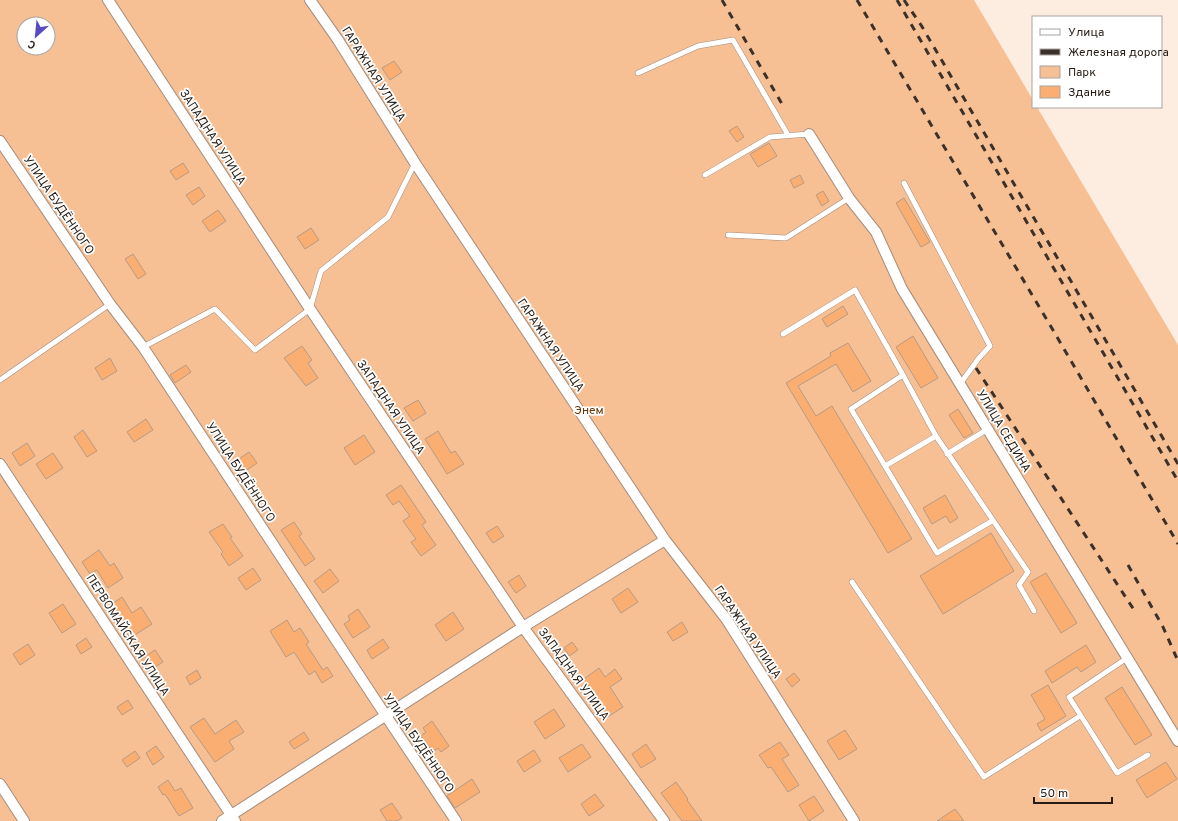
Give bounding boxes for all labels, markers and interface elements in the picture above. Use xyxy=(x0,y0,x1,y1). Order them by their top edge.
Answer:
north arrow xyxy=(16,16,56,56)
legend xyxy=(1032,16,1162,108)
street label: ГАРАЖНАЯ УЛИЦА xyxy=(337,24,409,125)
text: Улица xyxy=(1068,25,1104,41)
text: С xyxy=(26,36,38,52)
text: Железная дорога xyxy=(1068,45,1169,61)
text: Парк xyxy=(1068,65,1096,81)
text: Здание xyxy=(1068,85,1111,101)
street label: ЗАПАДНАЯ УЛИЦА xyxy=(175,87,249,189)
street label: УЛИЦА БУДЁННОГО xyxy=(19,153,97,258)
street label: ГАРАЖНАЯ УЛИЦА xyxy=(513,296,587,395)
street label: ЗАПАДНАЯ УЛИЦА xyxy=(352,357,428,458)
street label: УЛИЦА СЕДИНА xyxy=(972,387,1034,476)
park label: Энем xyxy=(574,403,604,419)
street label: УЛИЦА БУДЁННОГО xyxy=(202,419,278,526)
street label: ПЕРВОМАЙСКАЯ УЛИЦА xyxy=(82,572,173,699)
street label: ГАРАЖНАЯ УЛИЦА xyxy=(710,583,784,682)
street label: ЗАПАДНАЯ УЛИЦА xyxy=(534,625,612,724)
street label: УЛИЦА БУДЁННОГО xyxy=(379,691,457,796)
scale bar xyxy=(1034,779,1112,805)
text: 50 m xyxy=(1040,786,1068,802)

